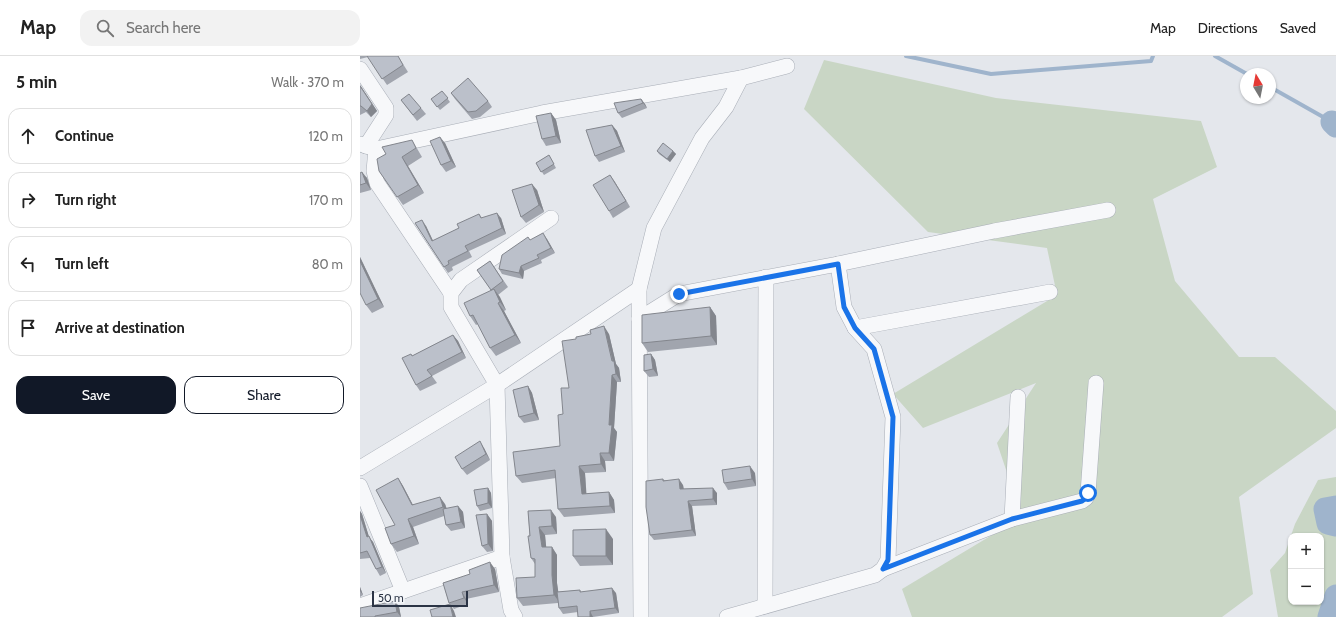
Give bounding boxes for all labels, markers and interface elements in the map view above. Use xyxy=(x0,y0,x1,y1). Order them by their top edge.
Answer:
search box xyxy=(80,10,360,46)
text: Map xyxy=(20,16,56,39)
icon: search xyxy=(94,17,116,39)
text: Search here xyxy=(126,19,201,37)
text: Map xyxy=(1150,19,1176,37)
text: Directions xyxy=(1198,19,1258,37)
text: Saved xyxy=(1280,19,1316,37)
north arrow xyxy=(1240,68,1276,104)
text: 5 min xyxy=(16,72,57,92)
text: Walk · 370 m xyxy=(271,74,344,90)
icon: ahead xyxy=(17,125,39,147)
text: Continue xyxy=(55,127,114,145)
text: 120 m xyxy=(309,128,343,144)
icon: right xyxy=(17,189,39,211)
text: Turn right xyxy=(55,191,116,209)
text: 170 m xyxy=(309,192,343,208)
icon: left xyxy=(17,253,39,275)
text: Turn left xyxy=(55,255,109,273)
text: 80 m xyxy=(312,256,343,272)
route end xyxy=(670,285,688,303)
icon: arrive xyxy=(17,317,39,339)
text: Arrive at destination xyxy=(55,319,185,337)
button: Save xyxy=(16,376,176,414)
button: Share xyxy=(184,376,344,414)
route start xyxy=(1079,484,1097,502)
map controls xyxy=(1288,533,1324,605)
button: + xyxy=(1288,533,1324,569)
button: − xyxy=(1288,569,1324,605)
scale bar xyxy=(372,589,468,608)
text: 50 m xyxy=(378,591,404,605)

